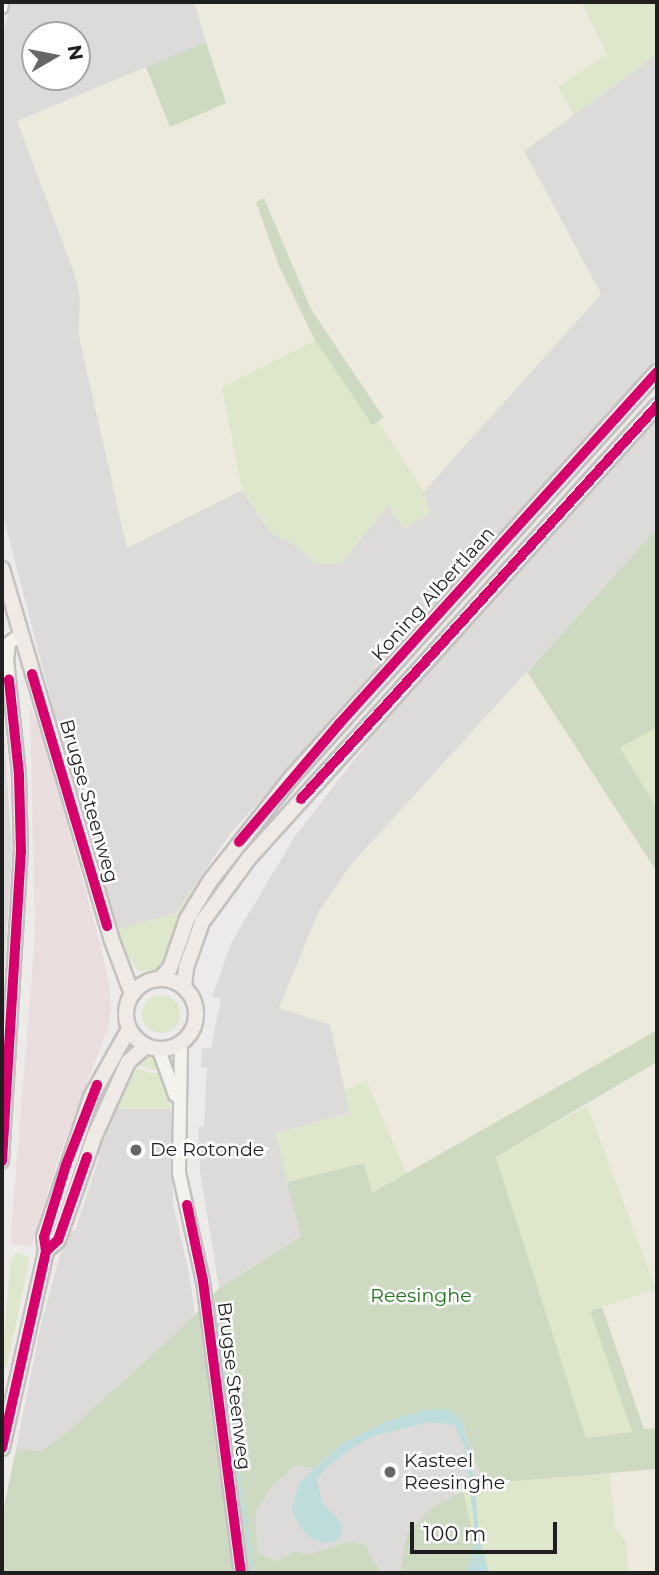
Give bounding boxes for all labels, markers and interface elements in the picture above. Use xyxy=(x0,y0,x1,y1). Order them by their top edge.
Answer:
north arrow xyxy=(21,21,91,91)
text: N xyxy=(63,43,88,62)
street label: Koning Albertlaan xyxy=(367,522,499,666)
street label: Brugse Steenweg xyxy=(55,717,123,885)
place label: De Rotonde xyxy=(150,1139,264,1161)
marker: De Rotonde xyxy=(128,1142,144,1158)
park label: Reesinghe xyxy=(370,1285,472,1307)
street label: Brugse Steenweg xyxy=(212,1301,256,1471)
place label: Kasteel Reesinghe xyxy=(404,1450,505,1494)
marker: Kasteel Reesinghe xyxy=(382,1464,398,1480)
scale bar xyxy=(414,1508,561,1552)
text: 100 m xyxy=(423,1521,486,1546)

